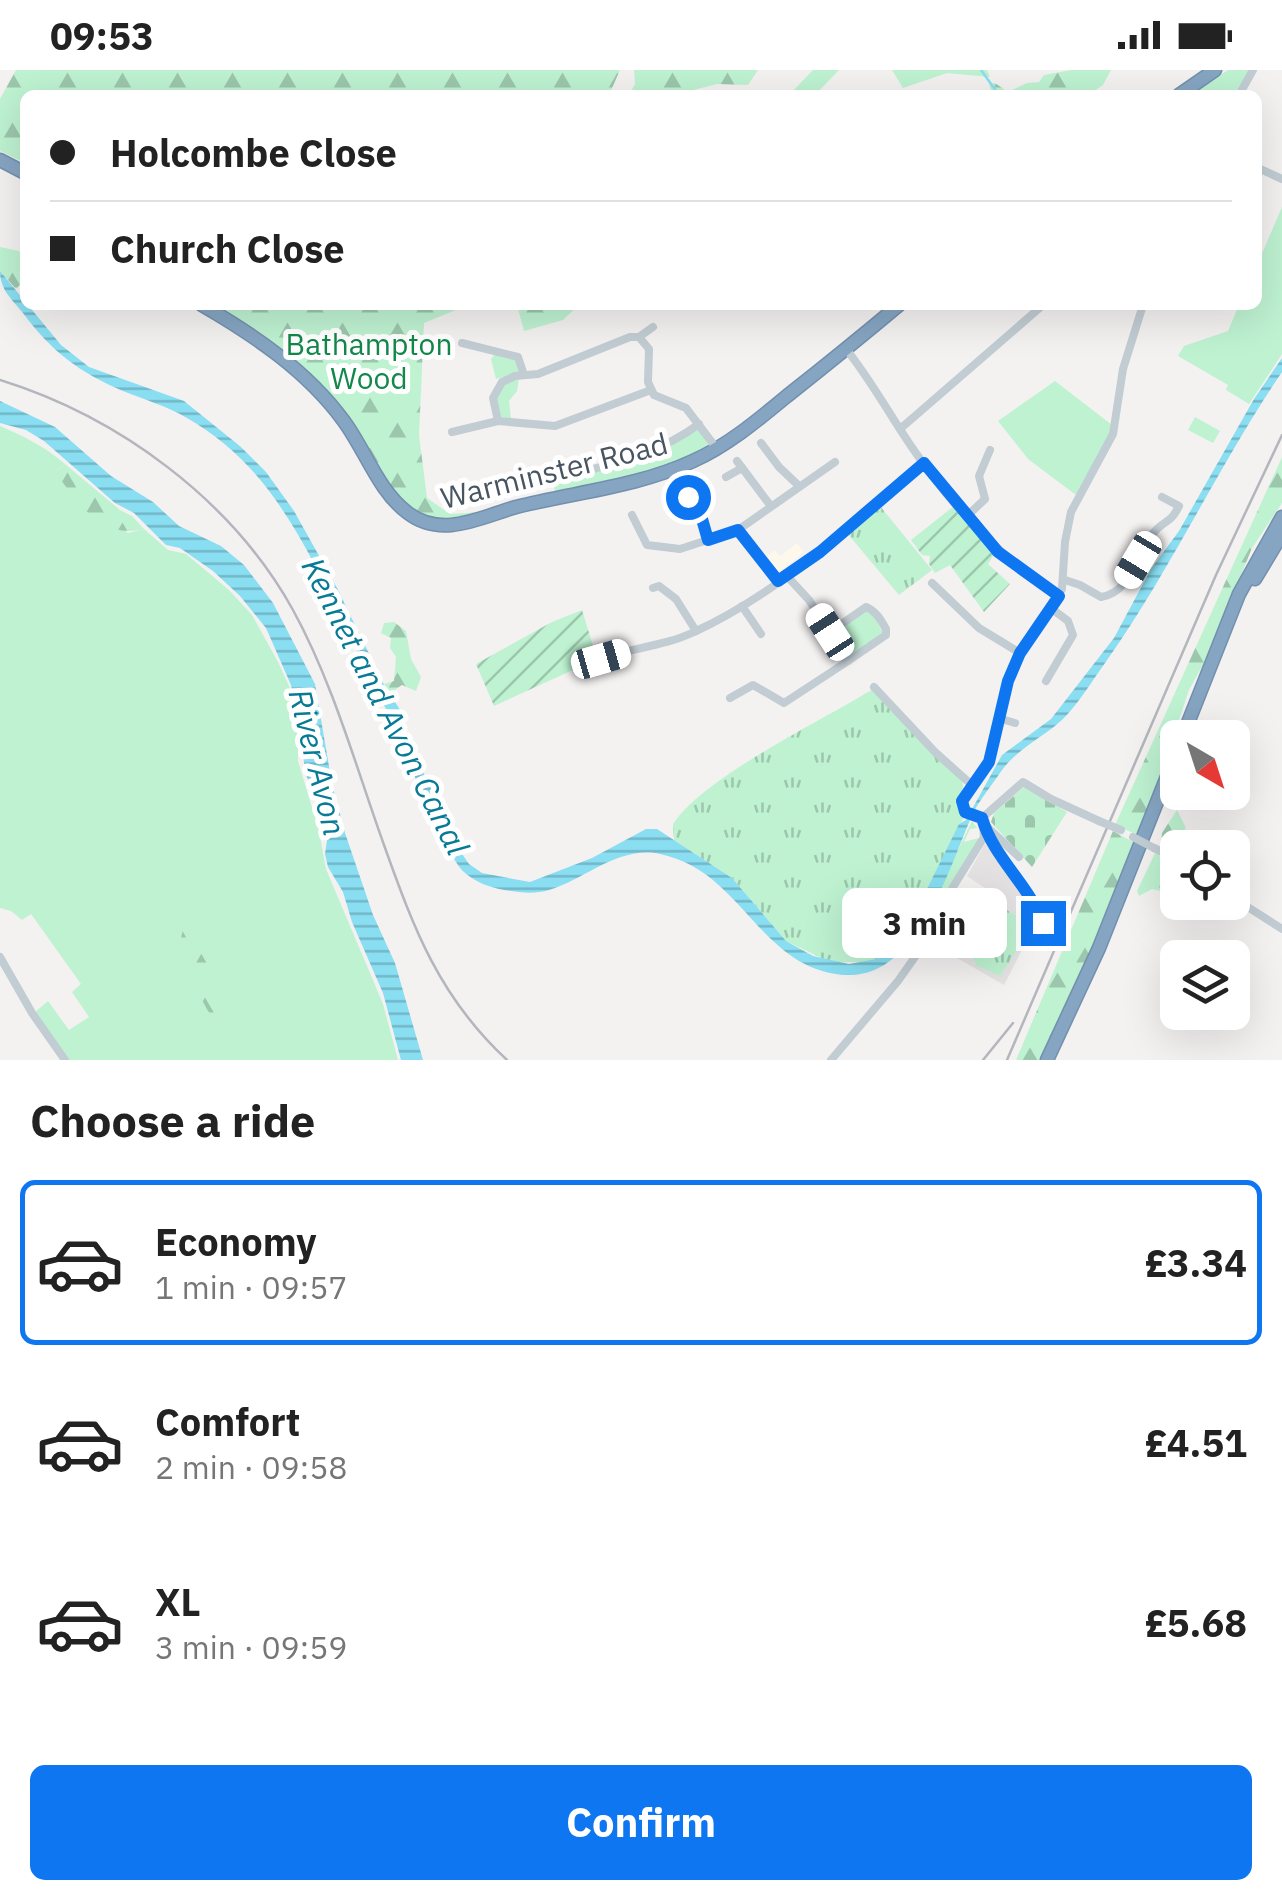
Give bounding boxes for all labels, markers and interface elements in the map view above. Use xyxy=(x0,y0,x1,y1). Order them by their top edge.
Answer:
text: 09:53 xyxy=(50,11,154,60)
text: Holcombe Close xyxy=(110,128,397,177)
text: Church Close xyxy=(110,224,345,273)
park label: Bathampton Wood xyxy=(286,324,452,397)
street label: Warminster Road xyxy=(436,423,672,517)
route start xyxy=(666,475,711,520)
car xyxy=(1110,527,1166,593)
water label: Kennet and Avon Canal xyxy=(293,550,480,862)
car xyxy=(801,599,859,665)
car xyxy=(568,636,634,682)
water label: River Avon xyxy=(280,684,356,840)
north arrow xyxy=(1160,720,1250,810)
map controls xyxy=(1160,720,1250,1030)
button: locate xyxy=(1160,830,1250,920)
callout: 3 min xyxy=(843,888,1008,958)
route end xyxy=(1021,901,1066,946)
text: 3 min xyxy=(883,902,966,944)
button: layers xyxy=(1160,940,1250,1030)
text: Choose a ride xyxy=(30,1091,315,1149)
text: Economy xyxy=(155,1217,317,1266)
icon: car xyxy=(35,1218,125,1308)
text: £3.34 xyxy=(1145,1238,1247,1287)
text: 1 min · 09:57 xyxy=(155,1266,348,1308)
text: Comfort xyxy=(155,1397,300,1446)
icon: car xyxy=(35,1398,125,1488)
text: £4.51 xyxy=(1145,1418,1247,1467)
text: 2 min · 09:58 xyxy=(155,1446,348,1488)
text: XL xyxy=(155,1577,201,1626)
icon: car xyxy=(35,1578,125,1668)
text: £5.68 xyxy=(1145,1598,1247,1647)
text: 3 min · 09:59 xyxy=(155,1626,348,1668)
button: Confirm xyxy=(30,1765,1252,1880)

